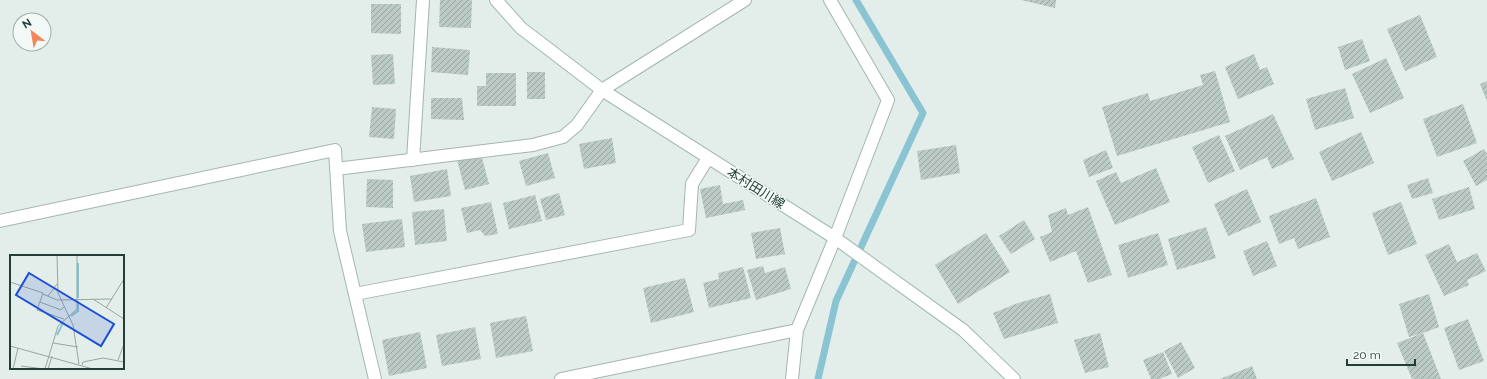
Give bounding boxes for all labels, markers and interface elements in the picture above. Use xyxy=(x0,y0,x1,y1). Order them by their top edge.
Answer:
north arrow xyxy=(12,12,52,52)
text: N xyxy=(20,16,34,32)
street label: 本村田川線 xyxy=(724,164,788,212)
inset map xyxy=(10,255,124,369)
scale bar xyxy=(1347,341,1415,367)
text: 20 m xyxy=(1353,348,1381,362)

